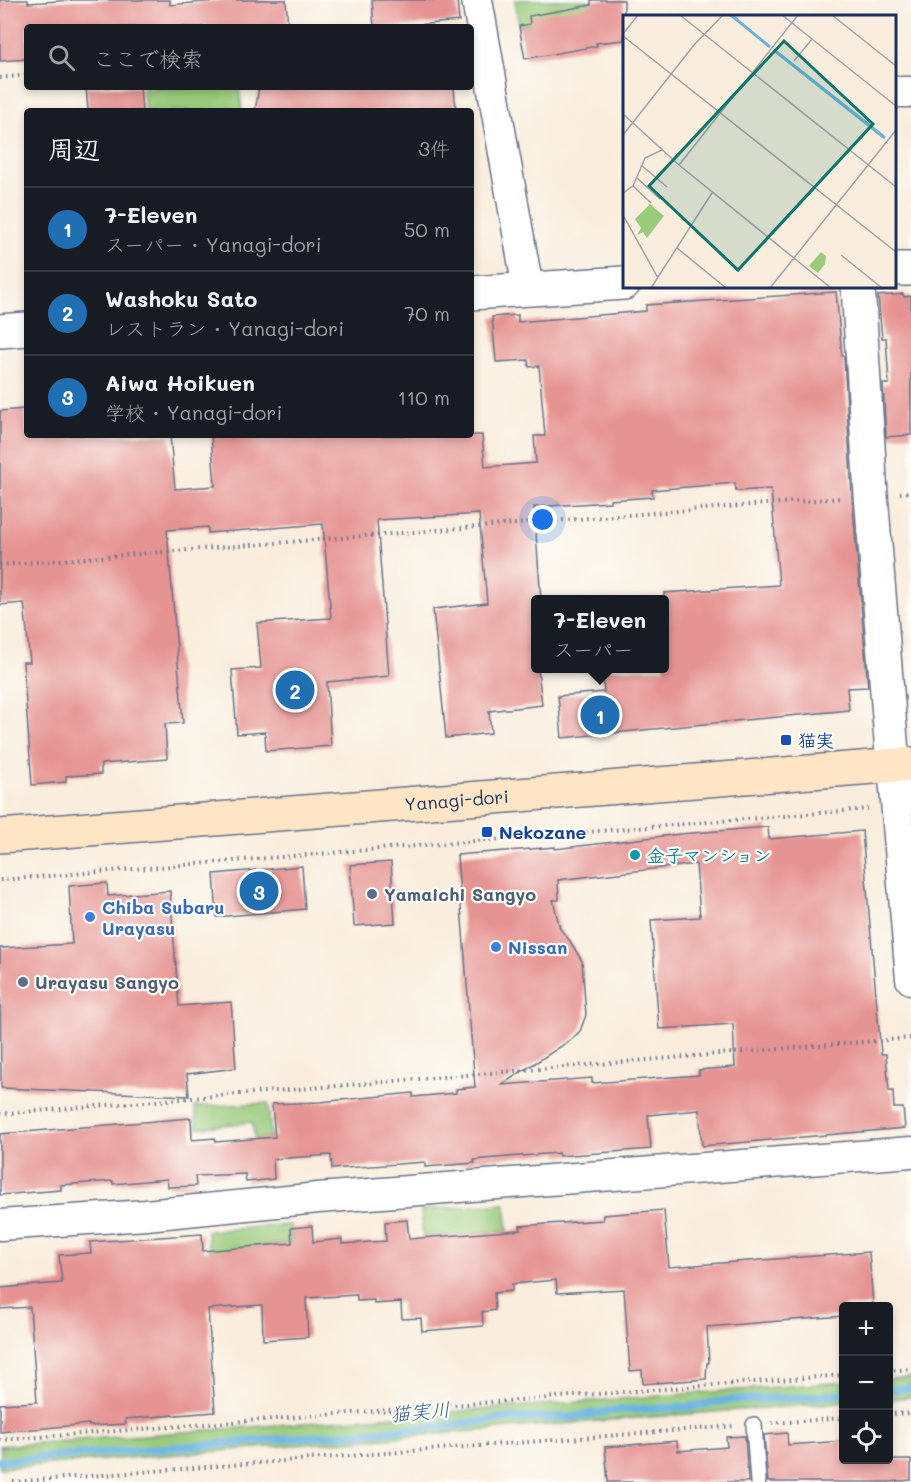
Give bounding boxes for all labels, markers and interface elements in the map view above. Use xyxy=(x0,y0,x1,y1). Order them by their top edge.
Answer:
inset map xyxy=(623,15,896,288)
search box xyxy=(24,24,474,90)
icon: search xyxy=(45,41,78,74)
text: ここで検索 xyxy=(93,44,203,73)
text: 周辺 xyxy=(48,132,100,166)
text: 3件 xyxy=(418,135,450,161)
text: 7-Eleven xyxy=(105,200,197,229)
text: 1 xyxy=(63,216,72,242)
text: 50 m xyxy=(404,216,450,242)
text: スーパー · Yanagi-dori xyxy=(105,231,322,257)
text: Washoku Sato xyxy=(105,284,257,313)
text: 2 xyxy=(62,300,73,326)
text: 70 m xyxy=(404,300,450,326)
text: レストラン · Yanagi-dori xyxy=(105,315,344,341)
text: Aiwa Hoikuen xyxy=(105,368,255,397)
text: 3 xyxy=(62,384,74,410)
text: 110 m xyxy=(397,384,450,410)
text: 学校 · Yanagi-dori xyxy=(105,399,282,425)
your location xyxy=(528,505,557,534)
popup xyxy=(531,595,669,673)
text: 7-Eleven xyxy=(554,605,646,634)
text: スーパー xyxy=(554,636,633,662)
pin: 2 xyxy=(276,668,314,712)
pin: 1 xyxy=(580,692,620,738)
place label: 猫実 xyxy=(798,728,834,752)
marker: 猫実 xyxy=(779,733,793,747)
street label: Yanagi-dori xyxy=(404,784,510,816)
place label: Nekozane xyxy=(499,820,587,844)
marker: Nekozane xyxy=(480,825,494,839)
place label: 金子マンション xyxy=(647,843,772,867)
marker: 金子マンション xyxy=(628,848,642,862)
pin: 3 xyxy=(240,868,278,914)
place label: Yamaichi Sangyo xyxy=(384,882,536,906)
marker: Yamaichi Sangyo xyxy=(365,887,379,901)
place label: Chiba Subaru Urayasu xyxy=(102,895,225,940)
marker: Chiba Subaru Urayasu xyxy=(83,910,97,924)
place label: Nissan xyxy=(508,935,567,959)
marker: Nissan xyxy=(489,940,503,954)
place label: Urayasu Sangyo xyxy=(35,970,179,994)
marker: Urayasu Sangyo xyxy=(16,975,30,989)
map controls xyxy=(839,1302,893,1464)
button: + xyxy=(839,1302,893,1356)
button: − xyxy=(839,1356,893,1410)
water label: 猫実川 xyxy=(389,1395,451,1427)
button: locate xyxy=(839,1410,893,1464)

